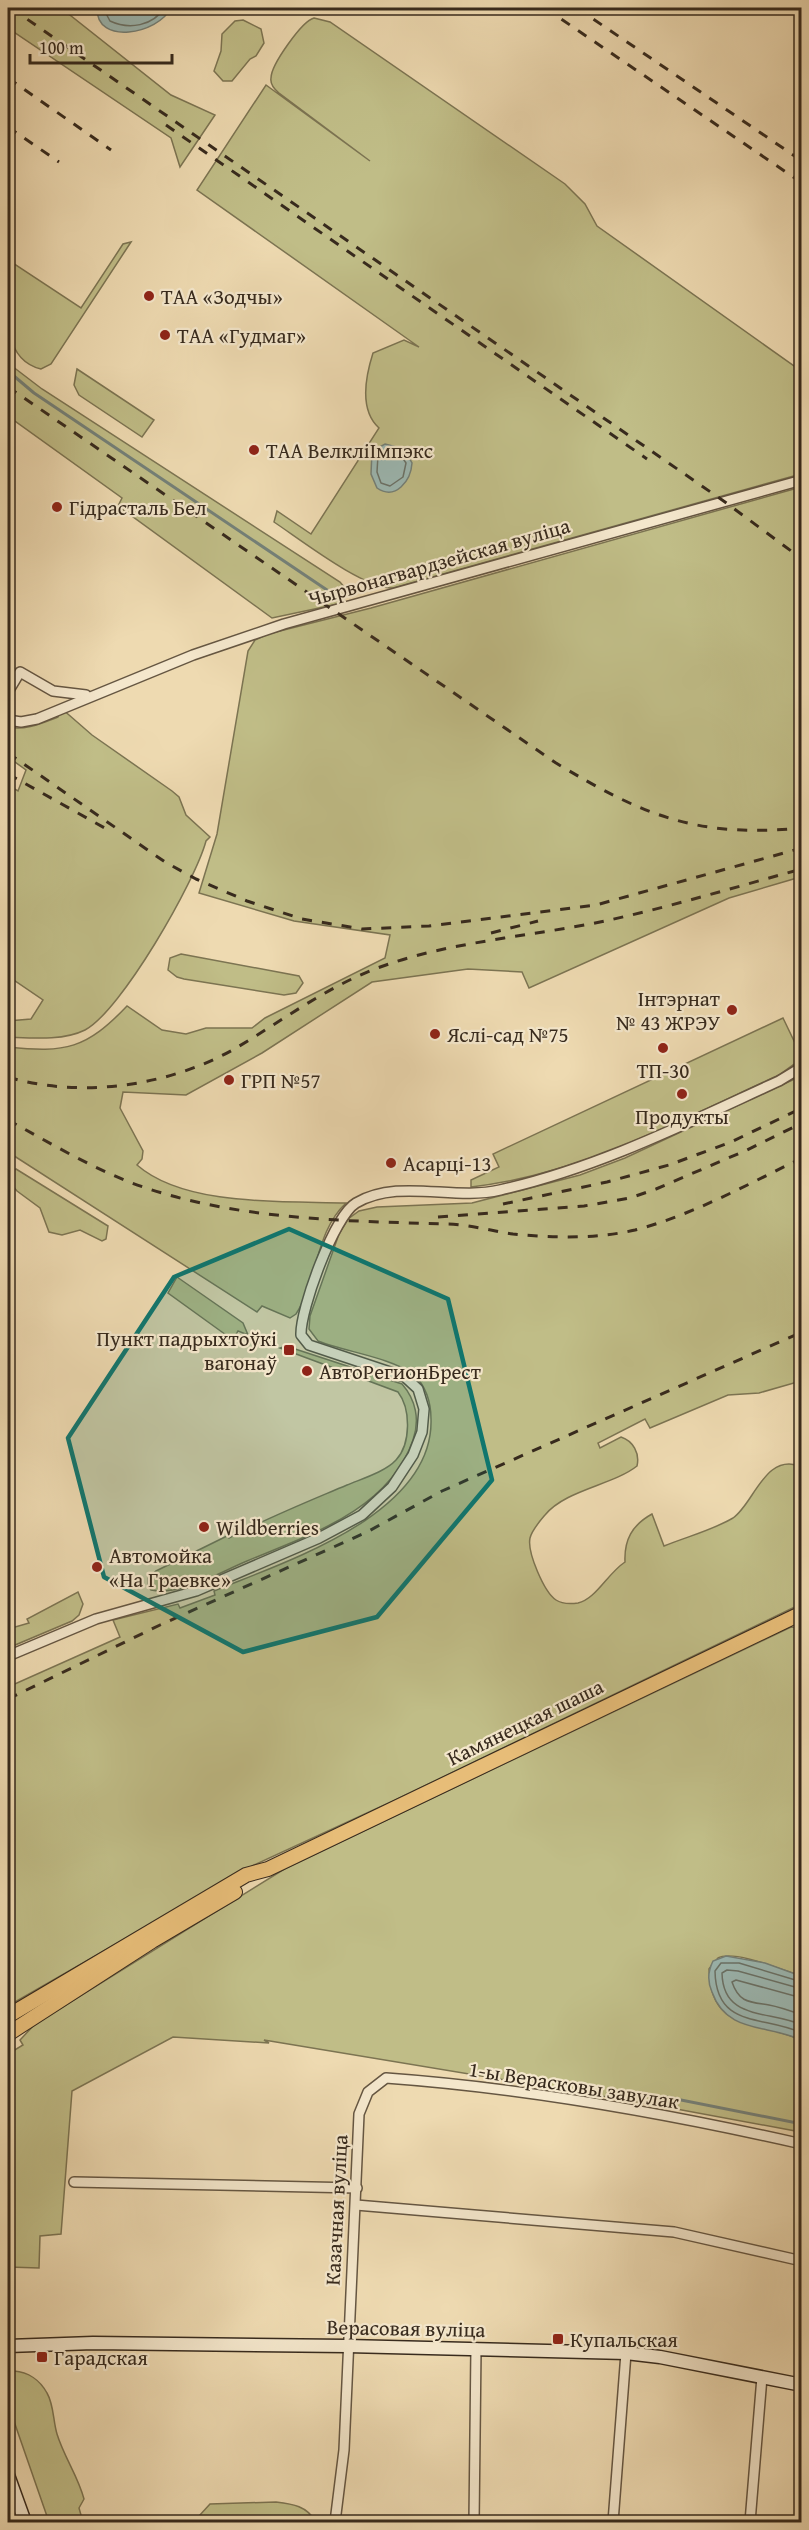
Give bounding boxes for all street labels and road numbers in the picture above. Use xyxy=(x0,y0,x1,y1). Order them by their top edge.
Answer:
street label: Чырвонагвардзейская вуліца xyxy=(304,510,574,614)
street label: Камянецкая шаша xyxy=(442,1671,608,1773)
street label: 1-ы Верасковы завулак xyxy=(466,2053,682,2117)
street label: Казачная вуліца xyxy=(317,2134,355,2286)
street label: Верасовая вуліца xyxy=(326,2311,486,2345)

